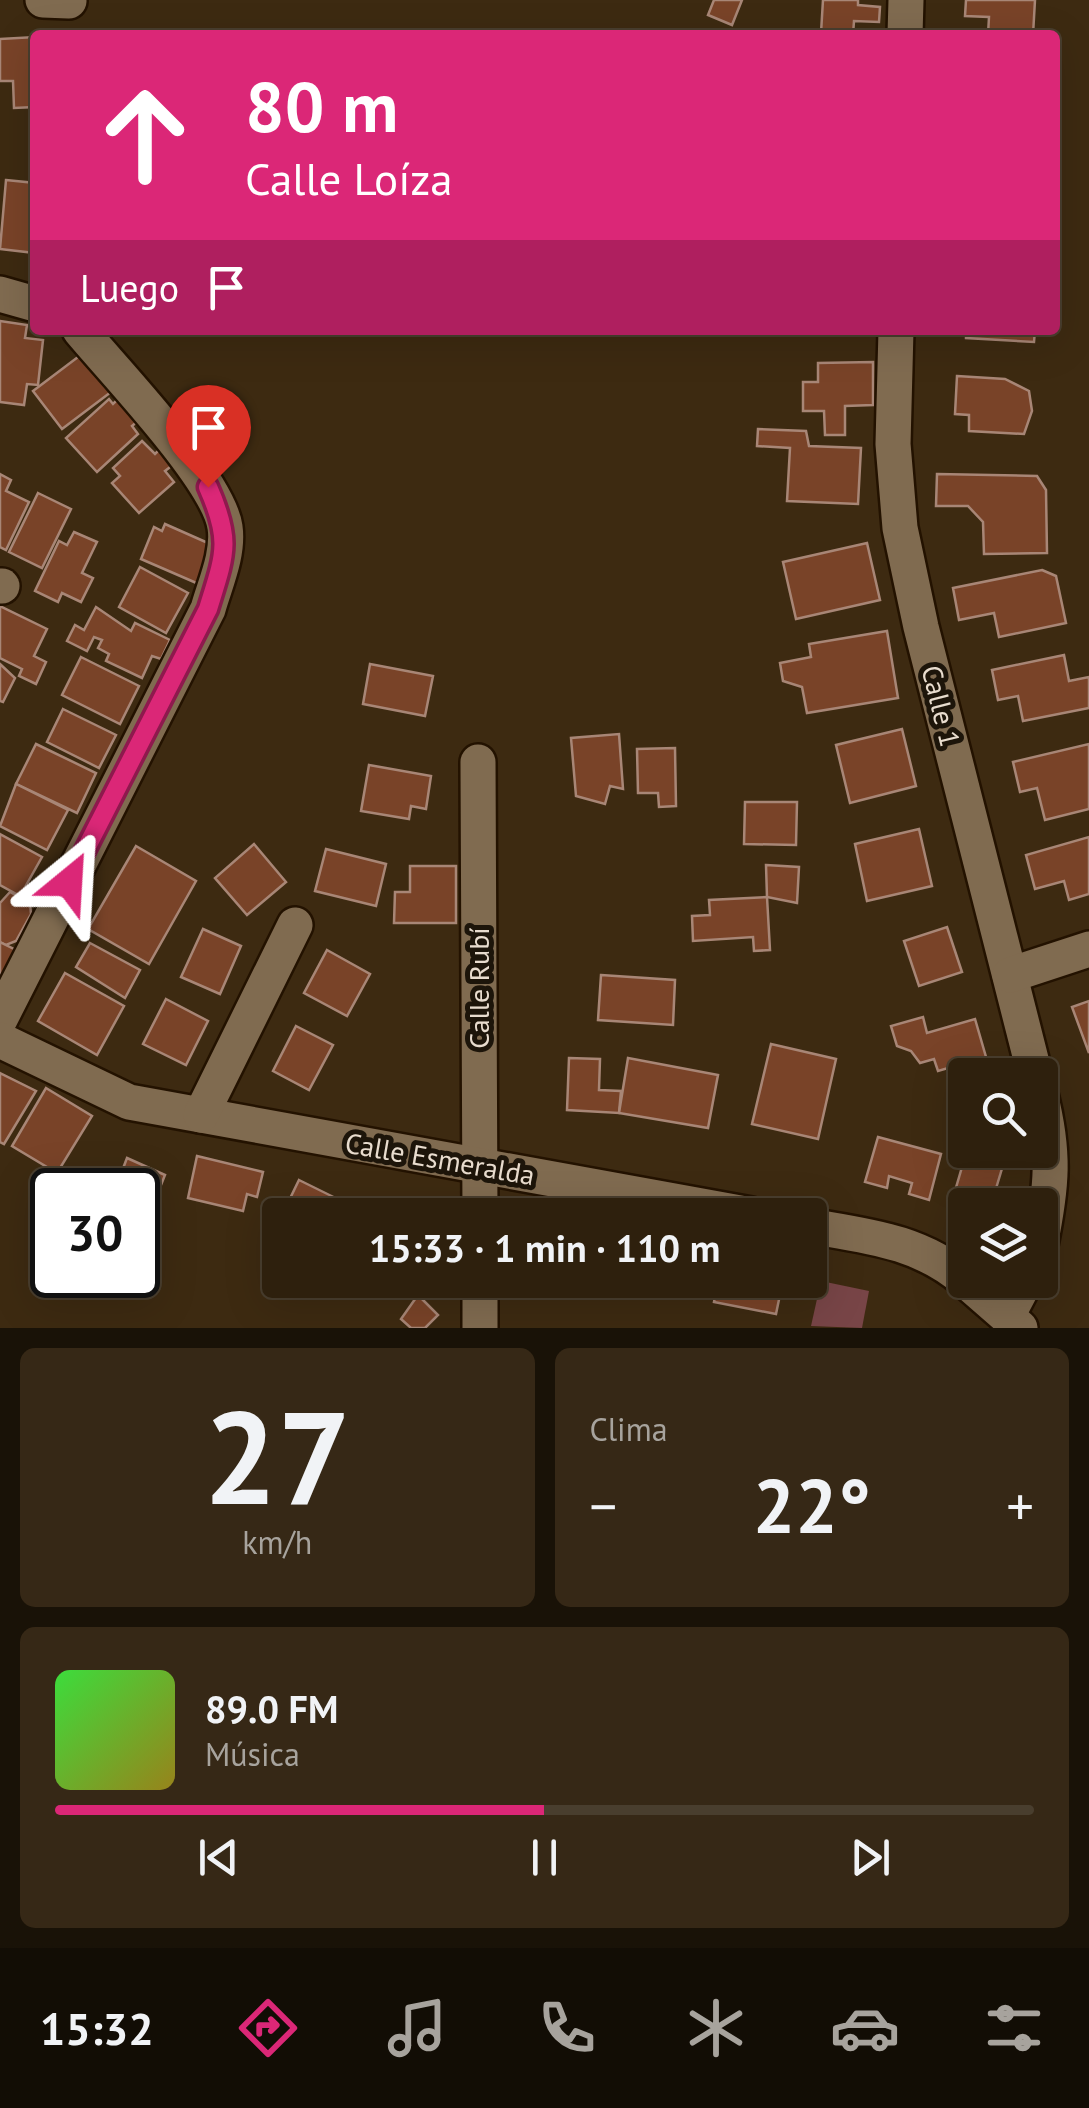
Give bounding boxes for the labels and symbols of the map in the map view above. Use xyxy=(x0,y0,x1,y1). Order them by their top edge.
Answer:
pin xyxy=(166,385,251,488)
street label: Calle 1 xyxy=(914,661,969,750)
position arrow xyxy=(17,830,121,934)
street label: Calle Rubí xyxy=(460,927,497,1049)
street label: Calle Esmeralda xyxy=(342,1124,538,1193)
speed limit sign: 30 xyxy=(30,1168,160,1298)

